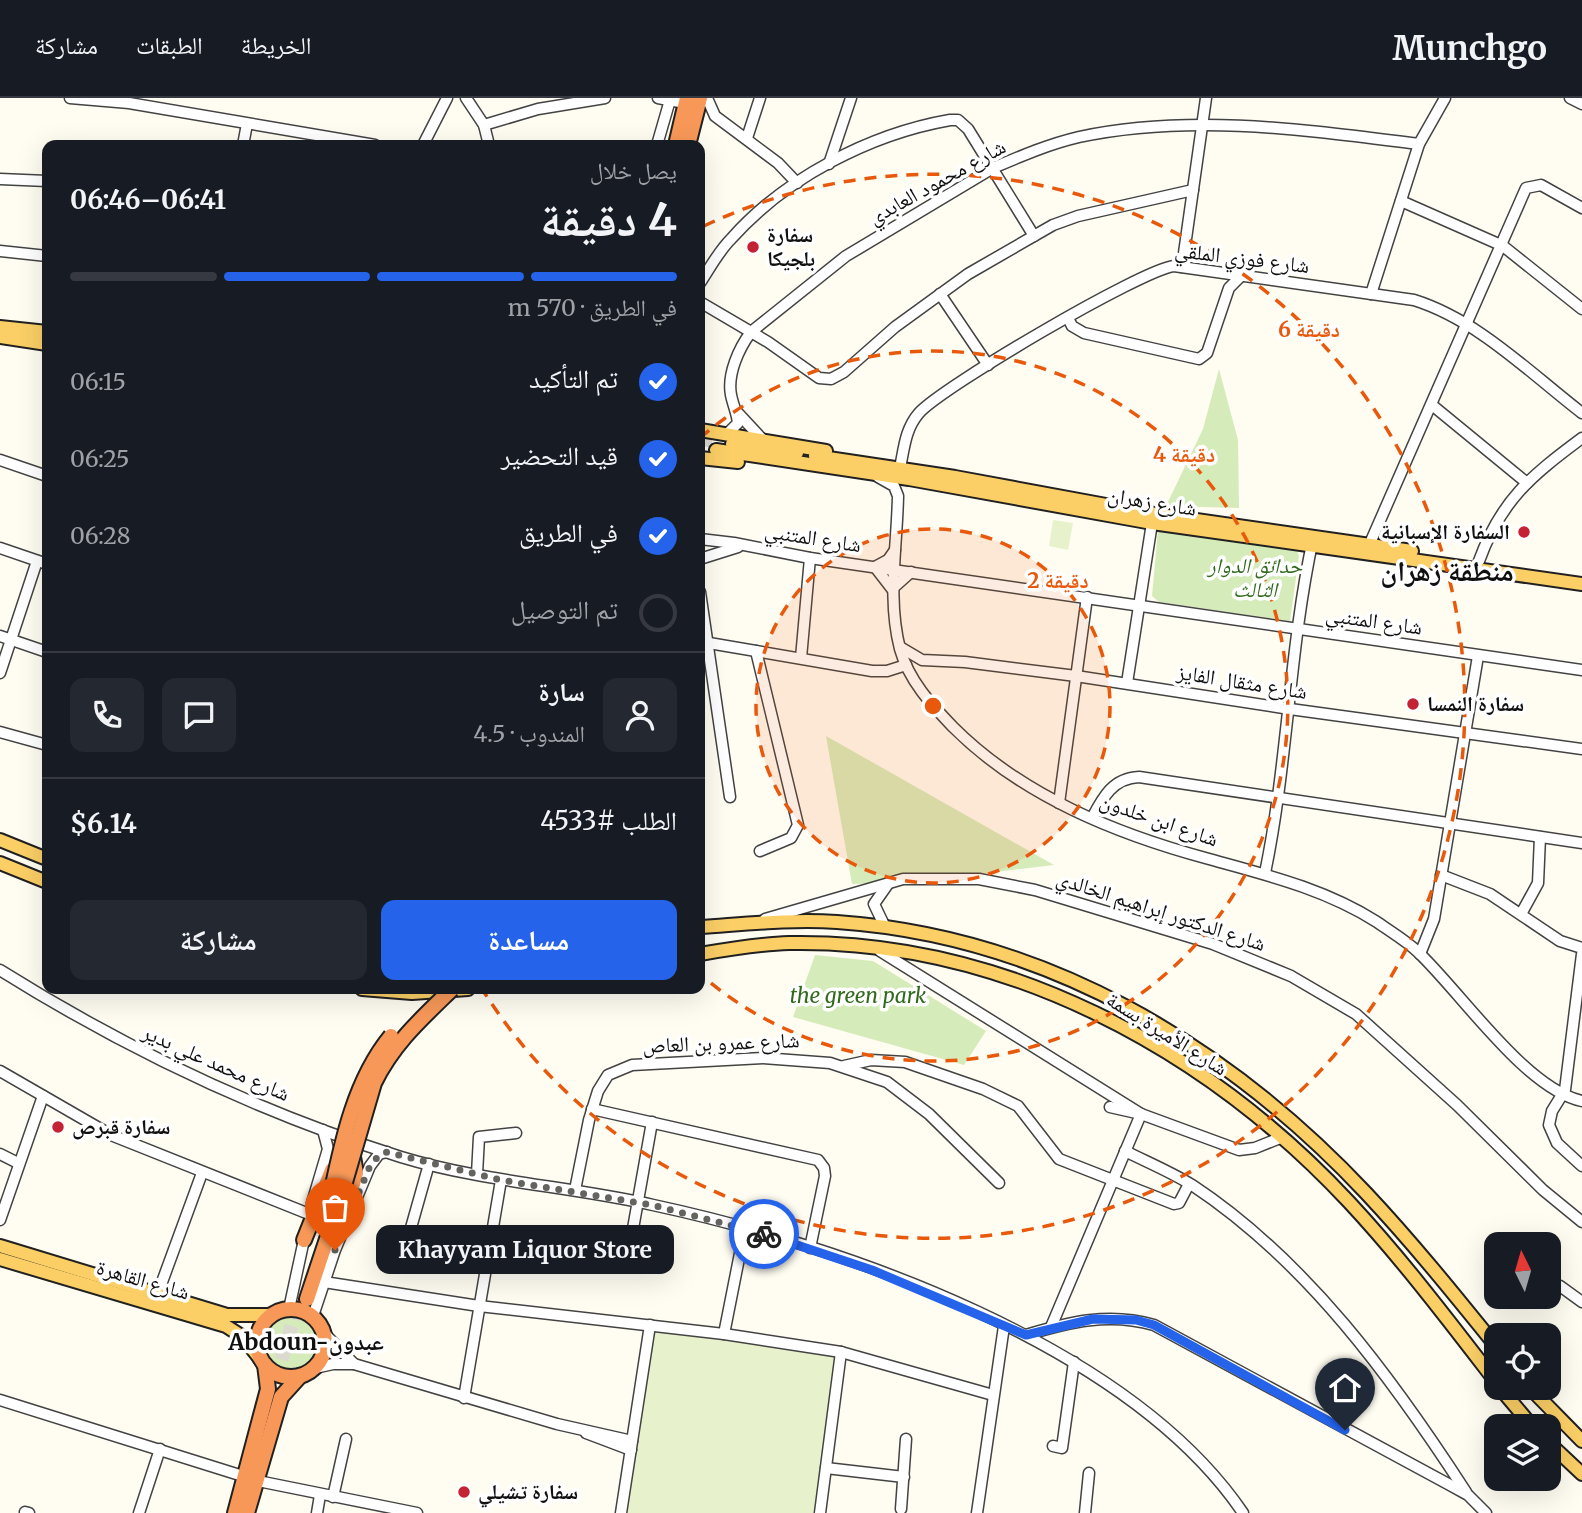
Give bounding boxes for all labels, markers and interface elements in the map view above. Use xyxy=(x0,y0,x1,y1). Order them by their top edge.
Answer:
text: Munchgo xyxy=(1393,28,1547,69)
text: مشاركة xyxy=(35,30,98,61)
text: الطبقات xyxy=(136,30,203,61)
text: الخريطة xyxy=(241,30,311,61)
street label: شارع محمود العابدي xyxy=(863,133,1012,233)
text: يصل خلال xyxy=(590,156,677,185)
text: 06:41–06:46 xyxy=(70,183,226,216)
text: 4 دقيقة xyxy=(540,191,677,249)
place label: سفارة بلجيكا xyxy=(767,221,815,272)
street label: شارع فوزي الملقي xyxy=(1173,236,1311,282)
marker: سفارة بلجيكا xyxy=(745,239,761,255)
text: في الطريق · 570 m xyxy=(508,293,677,322)
text: 6 دقيقة xyxy=(1278,316,1340,343)
text: تم التأكيد xyxy=(529,362,618,395)
icon: check xyxy=(639,363,677,401)
text: 06:15 xyxy=(70,367,126,396)
text: قيد التحضير xyxy=(501,439,618,472)
icon: check xyxy=(639,440,677,478)
text: 4 دقيقة xyxy=(1153,441,1215,468)
text: 06:25 xyxy=(70,444,130,473)
street label: شارع زهران xyxy=(1106,481,1198,522)
text: في الطريق xyxy=(519,516,618,549)
icon: check xyxy=(639,517,677,555)
street label: شارع المتنبي xyxy=(762,517,863,562)
place label: السفارة الإسبانية xyxy=(1381,518,1510,545)
text: 06:28 xyxy=(70,521,130,550)
marker: السفارة الإسبانية xyxy=(1516,524,1532,540)
park label: حدائق الدوار الثالث xyxy=(1206,552,1303,603)
district label: منطقة زهران xyxy=(1380,553,1514,589)
text: 2 دقيقة xyxy=(1027,567,1089,594)
text: تم التوصيل xyxy=(511,593,618,626)
street label: شارع المتنبي xyxy=(1324,600,1424,644)
street label: شارع مثقال الفايز xyxy=(1174,658,1309,705)
text: سارة xyxy=(538,675,585,708)
button: phone xyxy=(70,678,144,752)
button: chat xyxy=(162,678,236,752)
button: person xyxy=(603,678,677,752)
place label: سفارة النمسا xyxy=(1427,690,1524,717)
centre of rings xyxy=(921,694,945,718)
marker: سفارة النمسا xyxy=(1405,696,1421,712)
text: المندوب · 4.5 xyxy=(473,719,585,748)
street label: شارع ابن خلدون xyxy=(1096,787,1222,852)
text: الطلب #4533 xyxy=(540,804,677,837)
text: $6.14 xyxy=(70,807,137,840)
street label: شارع الدكتور إبراهيم الخالدي xyxy=(1052,864,1269,960)
button: مشاركة xyxy=(70,900,367,980)
button: مساعدة xyxy=(381,900,677,980)
park label: the green park xyxy=(790,982,927,1009)
street label: شارع الأميرة بسمة xyxy=(1102,986,1233,1082)
street label: شارع محمد علي بدير xyxy=(136,1018,294,1110)
street label: شارع عمرو بن العاص xyxy=(642,1026,800,1059)
place label: سفارة قبرص xyxy=(72,1113,170,1140)
marker: سفارة قبرص xyxy=(50,1119,66,1135)
pin xyxy=(305,1178,365,1250)
icon: bag xyxy=(316,1189,354,1227)
courier xyxy=(729,1199,799,1269)
icon: bike xyxy=(745,1215,783,1253)
callout: Khayyam Liquor Store xyxy=(377,1226,674,1274)
north arrow xyxy=(1484,1232,1561,1309)
map controls xyxy=(1484,1232,1561,1491)
text: Khayyam Liquor Store xyxy=(398,1235,652,1264)
street label: شارع القاهرة xyxy=(94,1253,193,1306)
button: locate xyxy=(1484,1323,1561,1400)
district label: Abdoun-عبدون xyxy=(227,1327,384,1356)
pin xyxy=(1315,1358,1375,1430)
icon: home xyxy=(1326,1369,1364,1407)
button: layers xyxy=(1484,1414,1561,1491)
place label: سفارة تشيلي xyxy=(478,1478,578,1508)
marker: سفارة تشيلي xyxy=(456,1484,472,1500)

